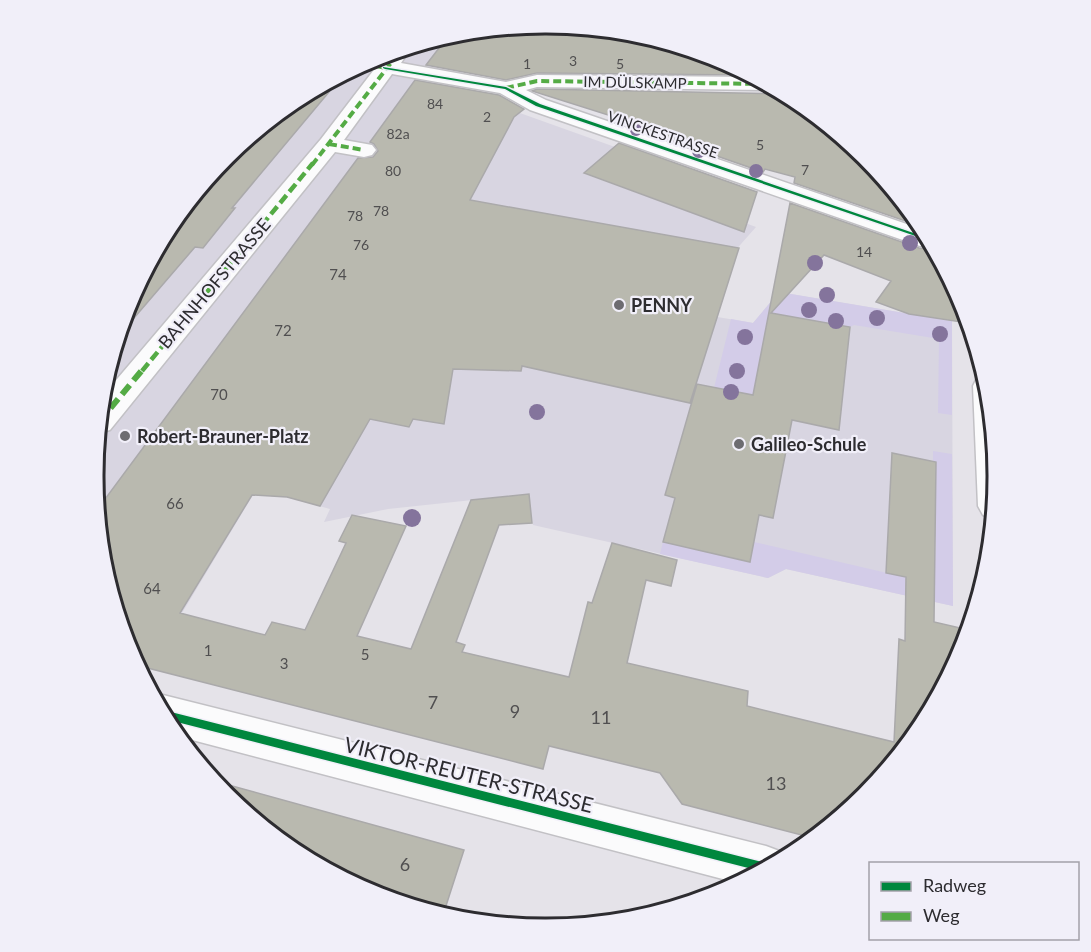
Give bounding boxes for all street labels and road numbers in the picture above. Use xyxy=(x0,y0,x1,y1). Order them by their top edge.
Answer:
street label: IM DÜLSKAMP xyxy=(583,72,687,92)
street label: VINCKESTRASSE xyxy=(605,107,721,161)
street label: BAHNHOFSTRASSE xyxy=(153,214,275,352)
street label: VIKTOR-REUTER-STRASSE xyxy=(342,731,596,817)

